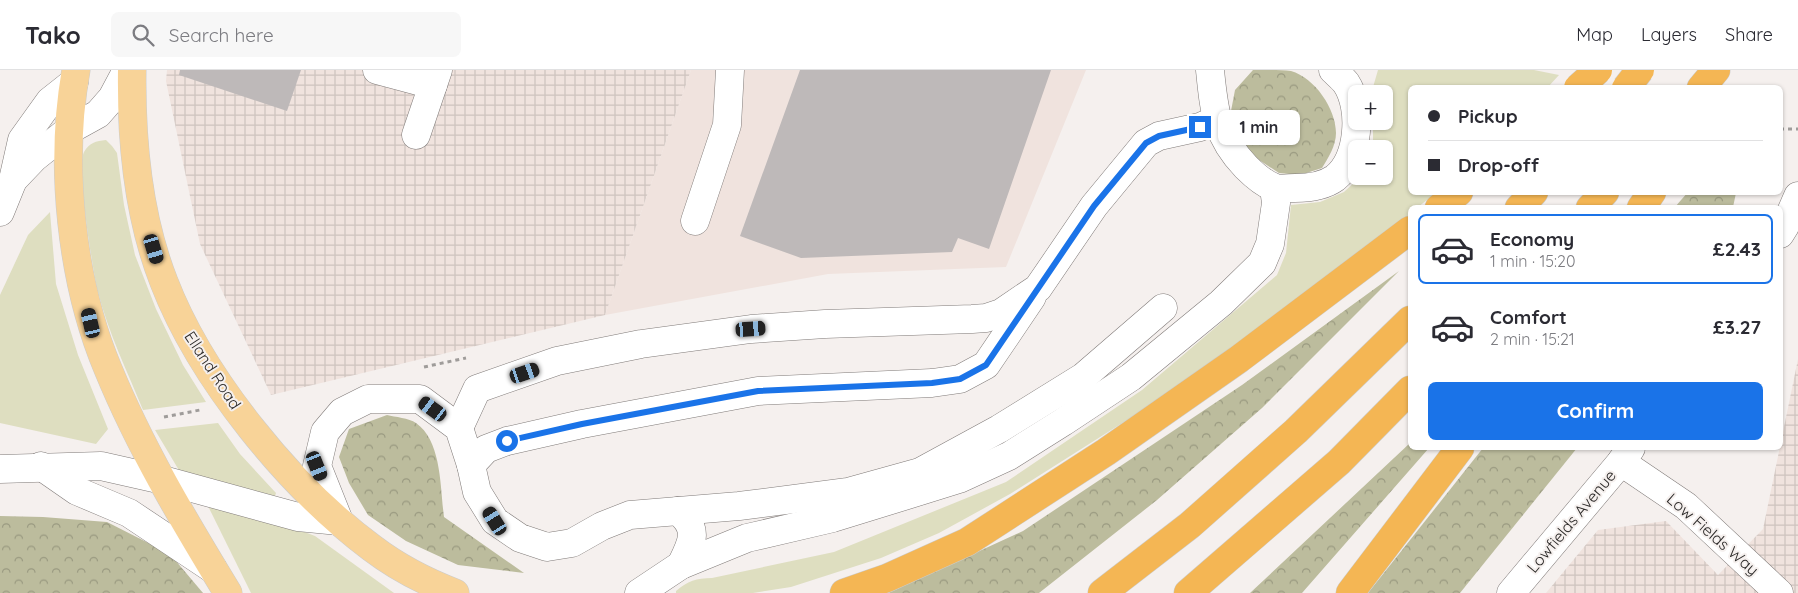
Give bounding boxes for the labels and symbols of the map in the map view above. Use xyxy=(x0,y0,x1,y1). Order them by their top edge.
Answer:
callout: 1 min xyxy=(1218,110,1300,144)
route end xyxy=(1189,116,1211,138)
car xyxy=(142,232,165,266)
car xyxy=(80,307,101,339)
car xyxy=(735,320,766,338)
street label: Elland Road xyxy=(180,327,246,413)
car xyxy=(508,361,541,385)
car xyxy=(416,394,449,424)
route start xyxy=(496,430,518,452)
car xyxy=(304,449,329,483)
street label: Lowfields Avenue xyxy=(1522,465,1620,577)
street label: Low Fields Way xyxy=(1663,489,1763,579)
car xyxy=(480,504,509,538)

